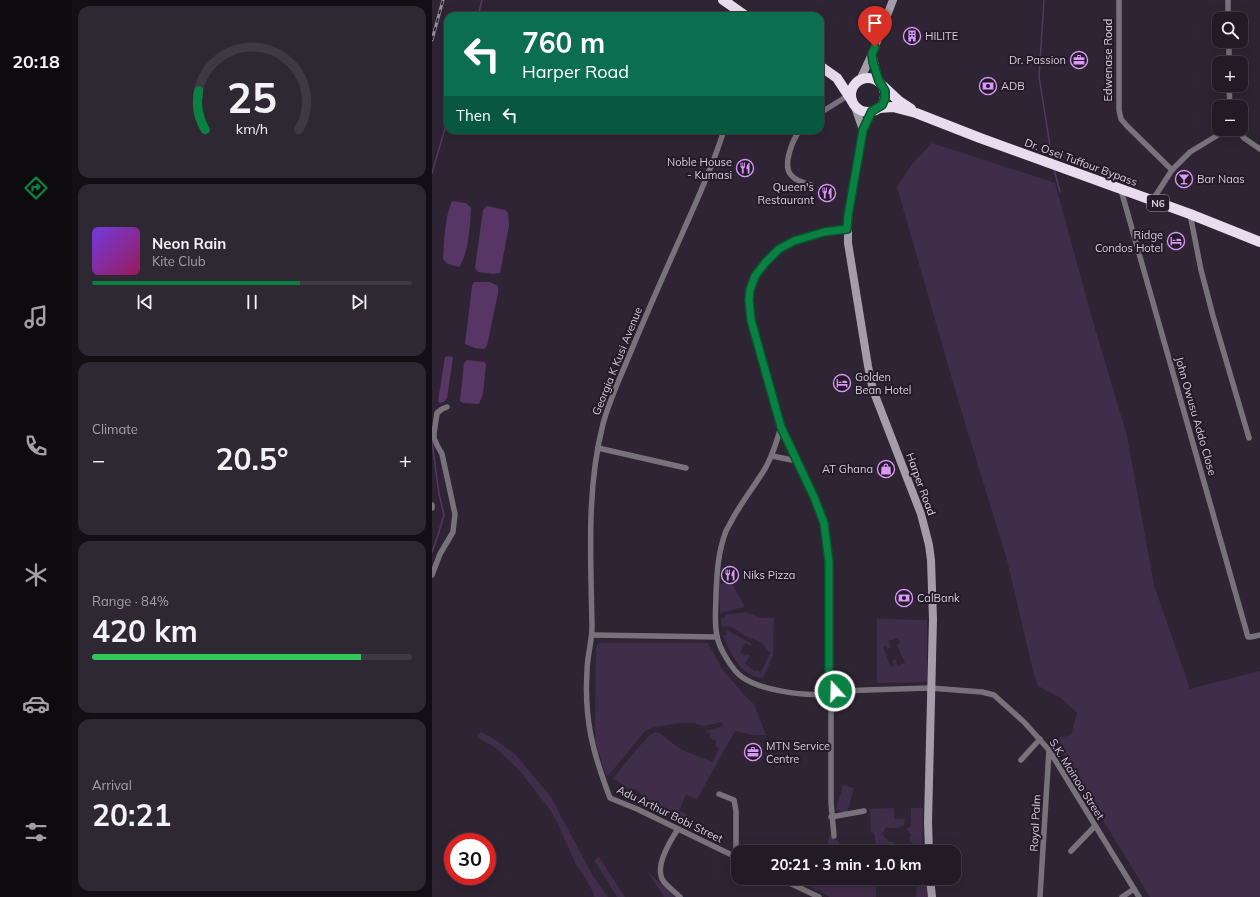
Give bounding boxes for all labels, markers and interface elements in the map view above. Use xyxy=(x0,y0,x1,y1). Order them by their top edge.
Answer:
pin xyxy=(858,6,892,47)
icon: arrive xyxy=(864,12,886,34)
map controls xyxy=(1212,12,1248,136)
button: search xyxy=(1212,12,1248,48)
street label: Edwenase Road xyxy=(1101,19,1115,101)
text: 760 m xyxy=(522,25,605,60)
building icon: HILITE xyxy=(902,26,922,46)
icon: left xyxy=(456,28,508,80)
place label: HILITE xyxy=(925,29,958,43)
text: 20:18 xyxy=(12,50,60,73)
office icon: Dr. Passion xyxy=(1069,50,1089,70)
place label: Dr. Passion xyxy=(1009,53,1066,67)
button: + xyxy=(1212,56,1248,92)
text: Harper Road xyxy=(522,60,629,83)
text: 25 xyxy=(227,71,277,123)
bank icon: ADB xyxy=(978,76,998,96)
place label: ADB xyxy=(1001,79,1025,93)
button: − xyxy=(1212,100,1248,136)
icon: left xyxy=(499,104,521,126)
text: Then xyxy=(456,106,491,125)
text: km/h xyxy=(236,120,268,138)
street label: Dr. Osei Tuffour Bypass xyxy=(1023,135,1139,189)
place label: Noble House - Kumasi xyxy=(667,155,732,182)
restaurant icon: Noble House - Kumasi xyxy=(735,158,755,178)
bar icon: Bar Naas xyxy=(1174,169,1194,189)
place label: Bar Naas xyxy=(1197,172,1245,186)
icon: directions xyxy=(22,174,50,202)
place label: Queen's Restaurant xyxy=(757,180,814,207)
restaurant icon: Queen's Restaurant xyxy=(817,183,837,203)
road number: N6 xyxy=(1147,195,1169,211)
place label: Ridge Condos Hotel xyxy=(1095,228,1163,255)
hotel icon: Ridge Condos Hotel xyxy=(1166,231,1186,251)
text: Neon Rain xyxy=(152,234,226,253)
text: Kite Club xyxy=(152,253,206,269)
icon: previous xyxy=(134,291,156,313)
icon: pause xyxy=(241,291,263,313)
icon: next xyxy=(348,291,370,313)
icon: music xyxy=(22,303,50,331)
street label: Georgia K Kusi Avenue xyxy=(589,305,645,417)
street label: John Owusu Addo Close xyxy=(1172,355,1220,477)
place label: Golden Bean Hotel xyxy=(855,370,911,397)
hotel icon: Golden Bean Hotel xyxy=(832,373,852,393)
text: Climate xyxy=(92,421,138,437)
icon: phone xyxy=(22,432,50,460)
text: 20.5° xyxy=(216,440,288,478)
text: − xyxy=(92,446,105,474)
text: + xyxy=(399,446,412,474)
street label: Harper Road xyxy=(903,451,939,517)
shop icon: AT Ghana xyxy=(876,459,896,479)
place label: AT Ghana xyxy=(822,462,873,476)
icon: climate xyxy=(22,561,50,589)
restaurant icon: Niks Pizza xyxy=(720,565,740,585)
place label: Niks Pizza xyxy=(743,568,795,582)
bank icon: CalBank xyxy=(894,588,914,608)
place label: CalBank xyxy=(917,591,960,605)
text: Range · 84% xyxy=(92,593,169,609)
text: 420 km xyxy=(92,612,198,650)
position arrow xyxy=(814,670,856,712)
icon: car xyxy=(22,690,50,718)
street label: S.K. Mainoo Street xyxy=(1047,736,1108,822)
place label: MTN Service Centre xyxy=(766,739,830,766)
office icon: MTN Service Centre xyxy=(743,742,763,762)
text: Arrival xyxy=(92,777,132,793)
street label: Adu Arthur Bobi Street xyxy=(615,782,725,846)
street label: Royal Palm xyxy=(1027,794,1043,852)
text: 20:21 xyxy=(92,796,171,834)
icon: filters xyxy=(22,818,50,846)
speed limit sign: 30 xyxy=(444,833,496,885)
text: 20:21 · 3 min · 1.0 km xyxy=(771,855,921,874)

